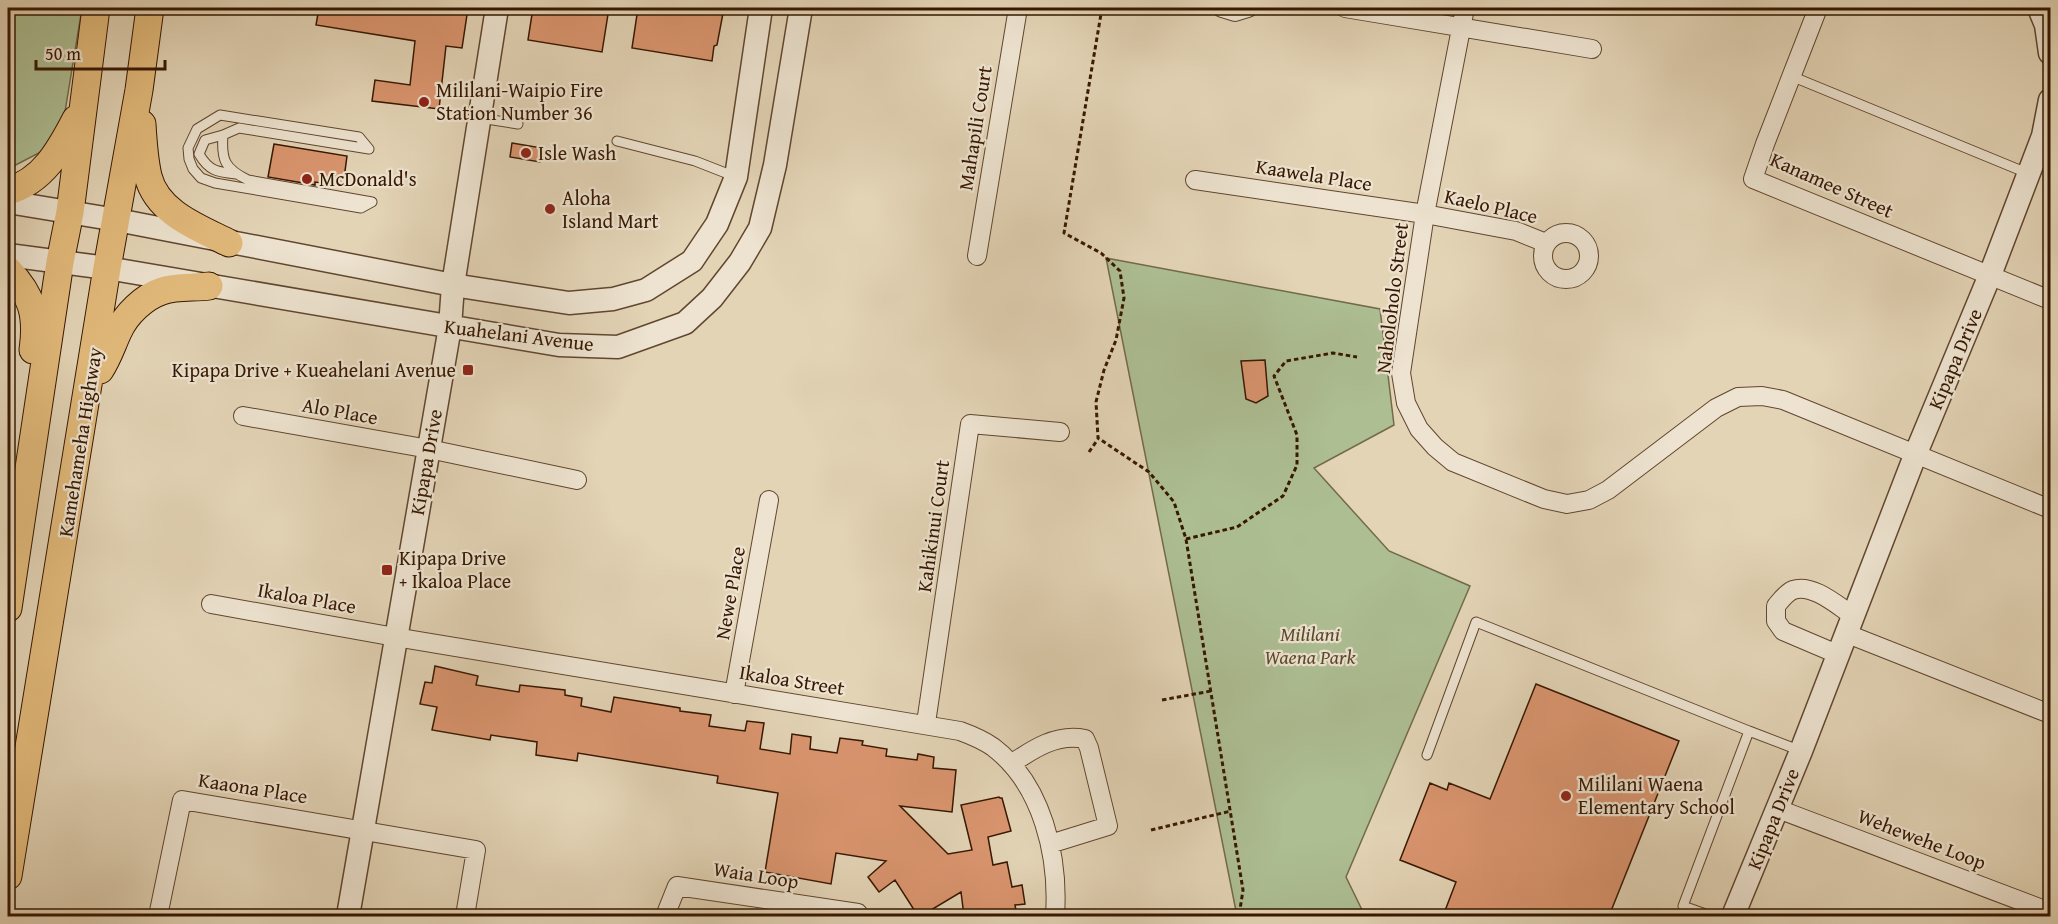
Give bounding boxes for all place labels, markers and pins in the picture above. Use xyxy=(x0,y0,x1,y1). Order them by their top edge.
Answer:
place label: Mililani-Waipio Fire Station Number 36 xyxy=(436,75,603,127)
marker: Mililani-Waipio Fire Station Number 36 xyxy=(417,95,431,109)
place label: Isle Wash xyxy=(538,138,616,167)
marker: Isle Wash xyxy=(519,146,533,160)
place label: McDonald's xyxy=(319,164,417,193)
marker: McDonald's xyxy=(300,172,314,186)
place label: Aloha Island Mart xyxy=(562,183,659,235)
marker: Aloha Island Mart xyxy=(543,202,557,216)
place label: Kipapa Drive + Kueahelani Avenue xyxy=(172,355,456,384)
marker: Kipapa Drive + Kueahelani Avenue xyxy=(461,363,475,377)
place label: Kipapa Drive + Ikaloa Place xyxy=(399,543,511,595)
marker: Kipapa Drive + Ikaloa Place xyxy=(380,563,394,577)
place label: Mililani Waena Elementary School xyxy=(1578,769,1735,821)
marker: Mililani Waena Elementary School xyxy=(1559,789,1573,803)

